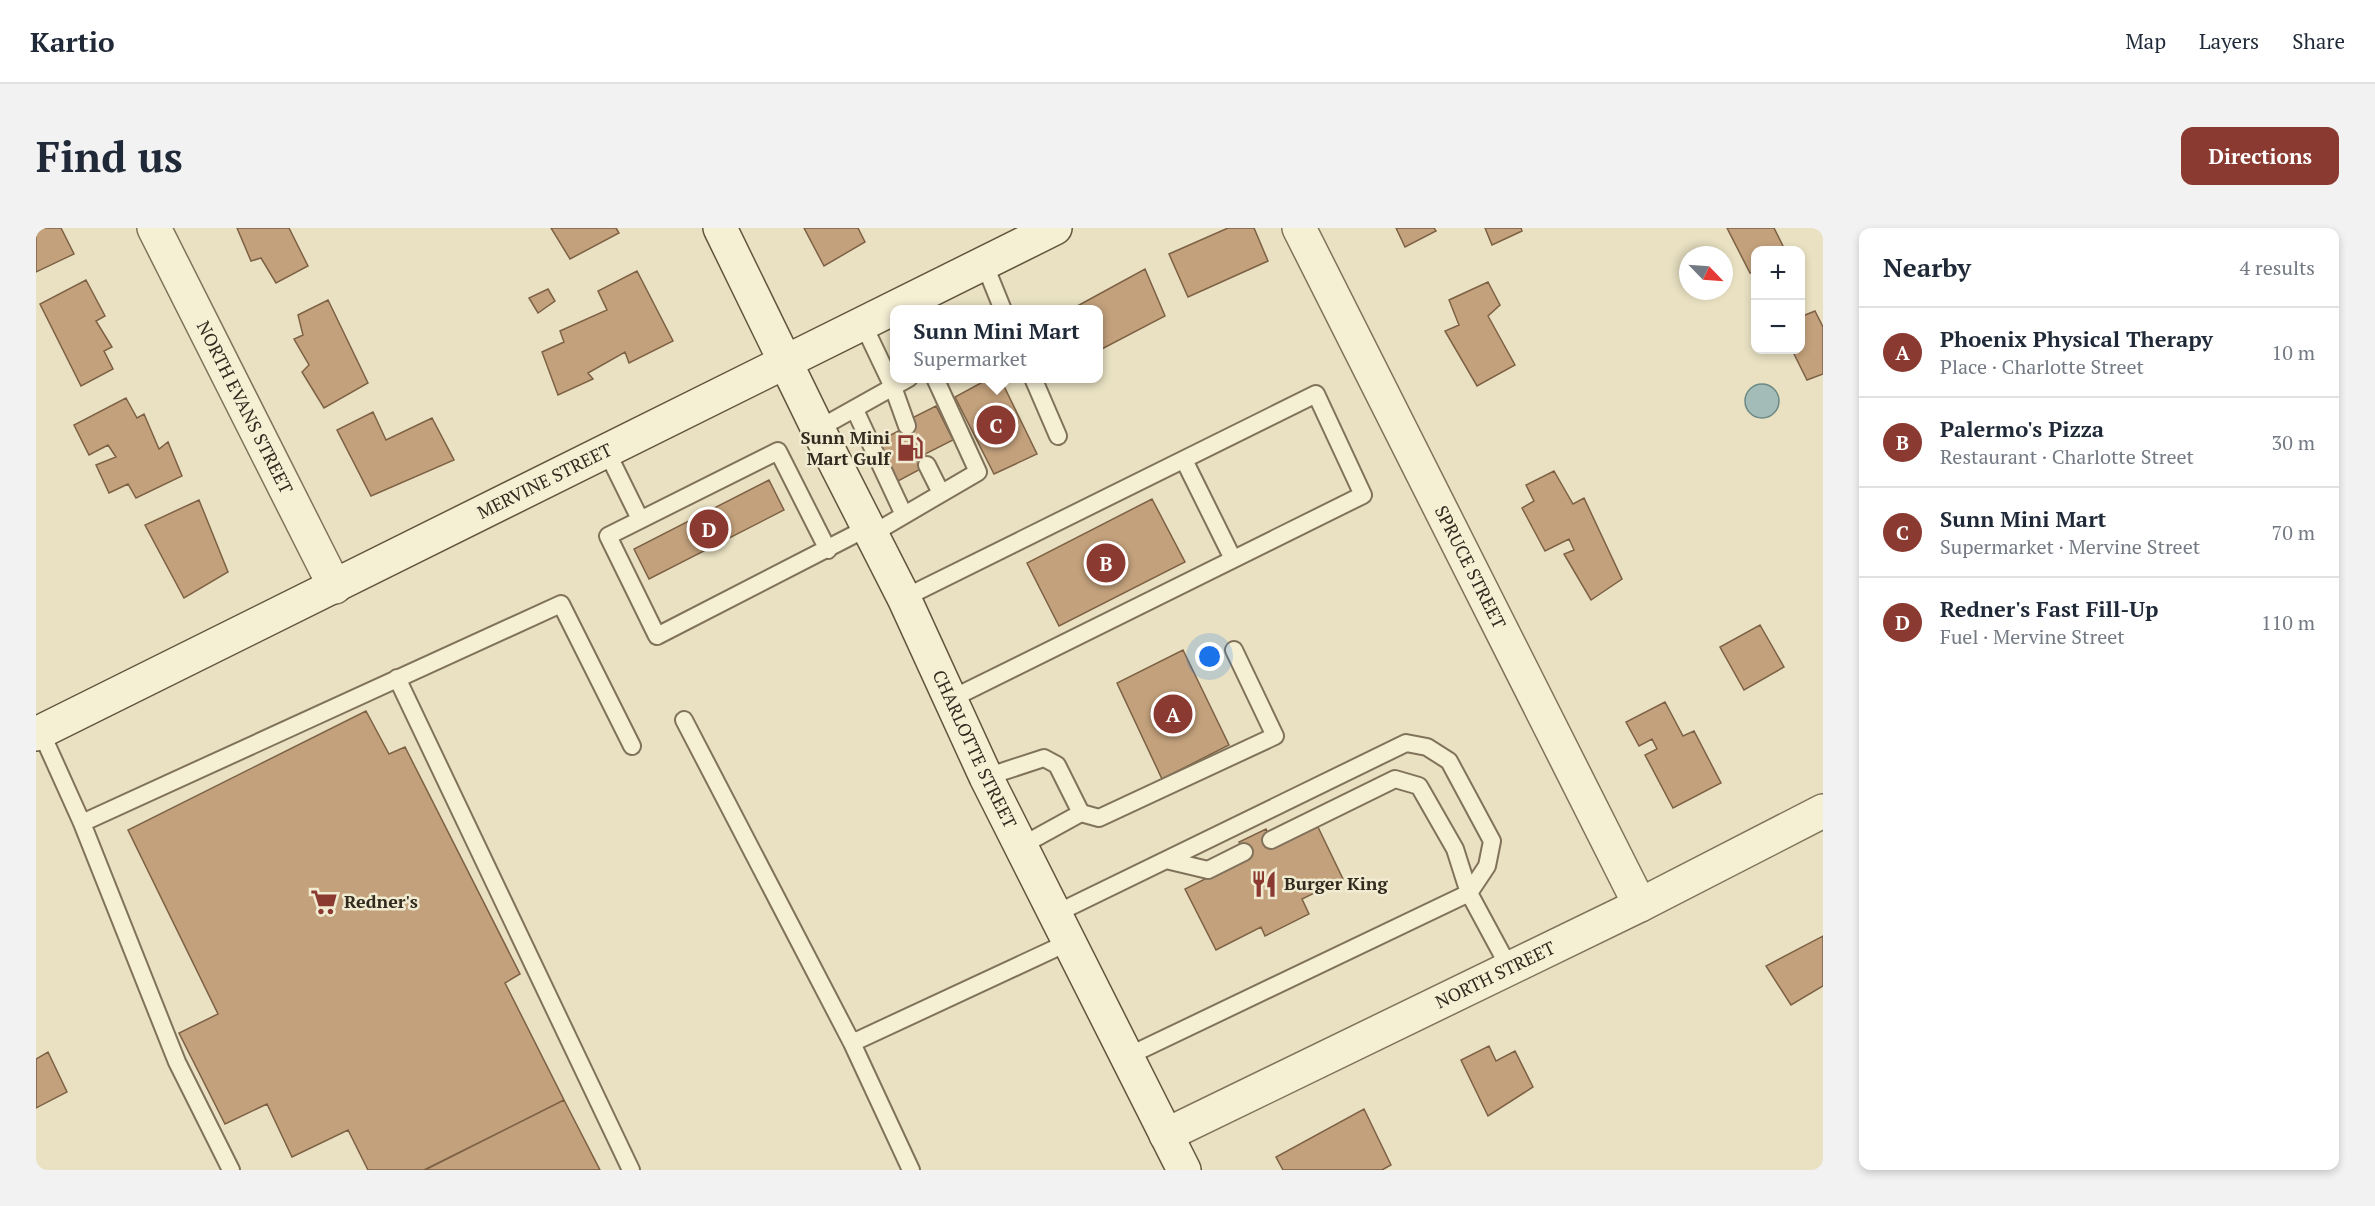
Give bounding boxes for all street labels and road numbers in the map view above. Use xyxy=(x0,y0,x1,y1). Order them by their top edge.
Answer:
street label: NORTH EVANS STREET xyxy=(192,317,299,498)
street label: MERVINE STREET xyxy=(473,437,616,524)
street label: SPRUCE STREET xyxy=(1430,501,1512,633)
street label: CHARLOTTE STREET xyxy=(928,666,1023,832)
street label: NORTH STREET xyxy=(1431,935,1559,1014)

